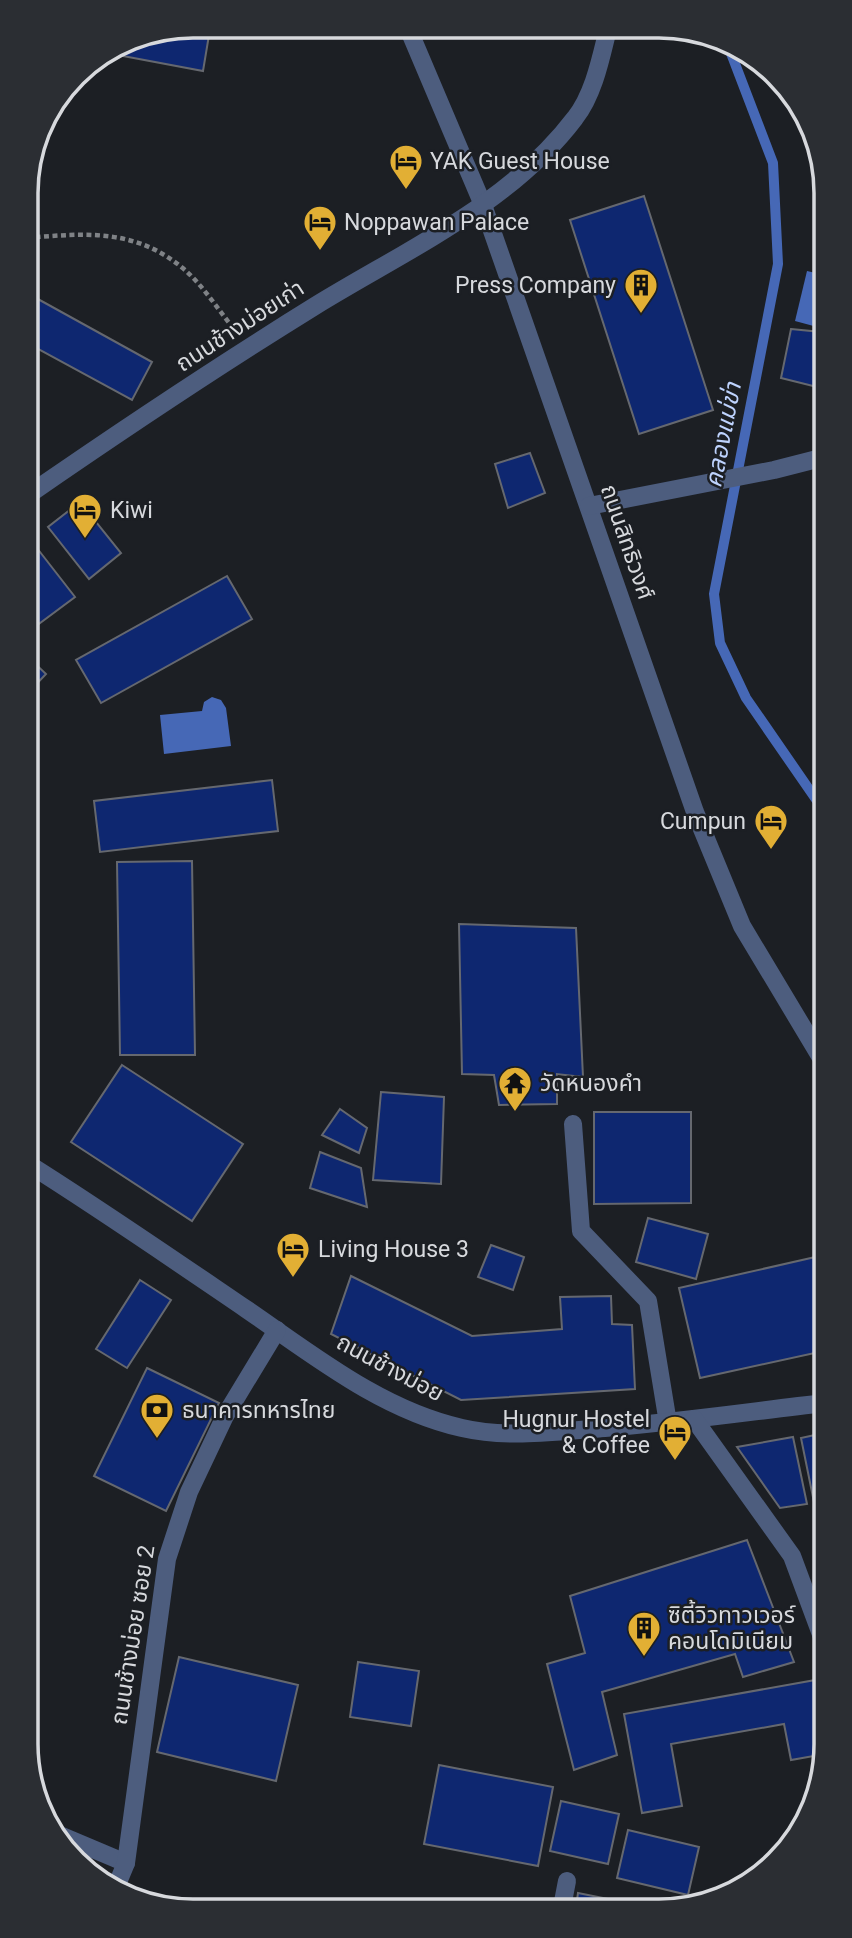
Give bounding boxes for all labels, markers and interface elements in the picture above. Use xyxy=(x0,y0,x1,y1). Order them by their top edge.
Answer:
hotel icon: YAK Guest House xyxy=(387,142,425,191)
place label: YAK Guest House xyxy=(430,148,610,175)
hotel icon: Noppawan Palace xyxy=(301,203,339,252)
place label: Noppawan Palace xyxy=(344,209,529,236)
building icon: Press Company xyxy=(622,266,660,315)
place label: Press Company xyxy=(455,272,616,299)
street label: ถนนช้างม่อยเก่า xyxy=(171,275,309,377)
water label: คลองแม่ข่า xyxy=(699,379,747,490)
street label: ถนนสิทธิวงศ์ xyxy=(595,481,659,603)
hotel icon: Kiwi xyxy=(66,491,104,540)
place label: Kiwi xyxy=(110,497,153,524)
hotel icon: Cumpun xyxy=(752,802,790,851)
place label: Cumpun xyxy=(660,808,746,835)
temple icon: วัดหนองคำ xyxy=(496,1064,534,1113)
place label: วัดหนองคำ xyxy=(540,1070,642,1097)
hotel icon: Living House 3 xyxy=(274,1230,312,1279)
place label: Living House 3 xyxy=(318,1236,469,1263)
street label: ถนนช้างม่อย xyxy=(332,1329,448,1407)
bank icon: ธนาคารทหารไทย xyxy=(138,1391,176,1440)
place label: ธนาคารทหารไทย xyxy=(182,1397,335,1424)
place label: Hugnur Hostel & Coffee xyxy=(502,1406,650,1459)
hotel icon: Hugnur Hostel & Coffee xyxy=(656,1413,694,1462)
street label: ถนนช้างม่อย ซอย 2 xyxy=(105,1543,161,1727)
place label: ซิตี้วิวทาวเวอร์ คอนโดมิเนียม xyxy=(668,1599,796,1655)
building icon: ซิตี้วิวทาวเวอร์ คอนโดมิเนียม xyxy=(625,1609,663,1658)

